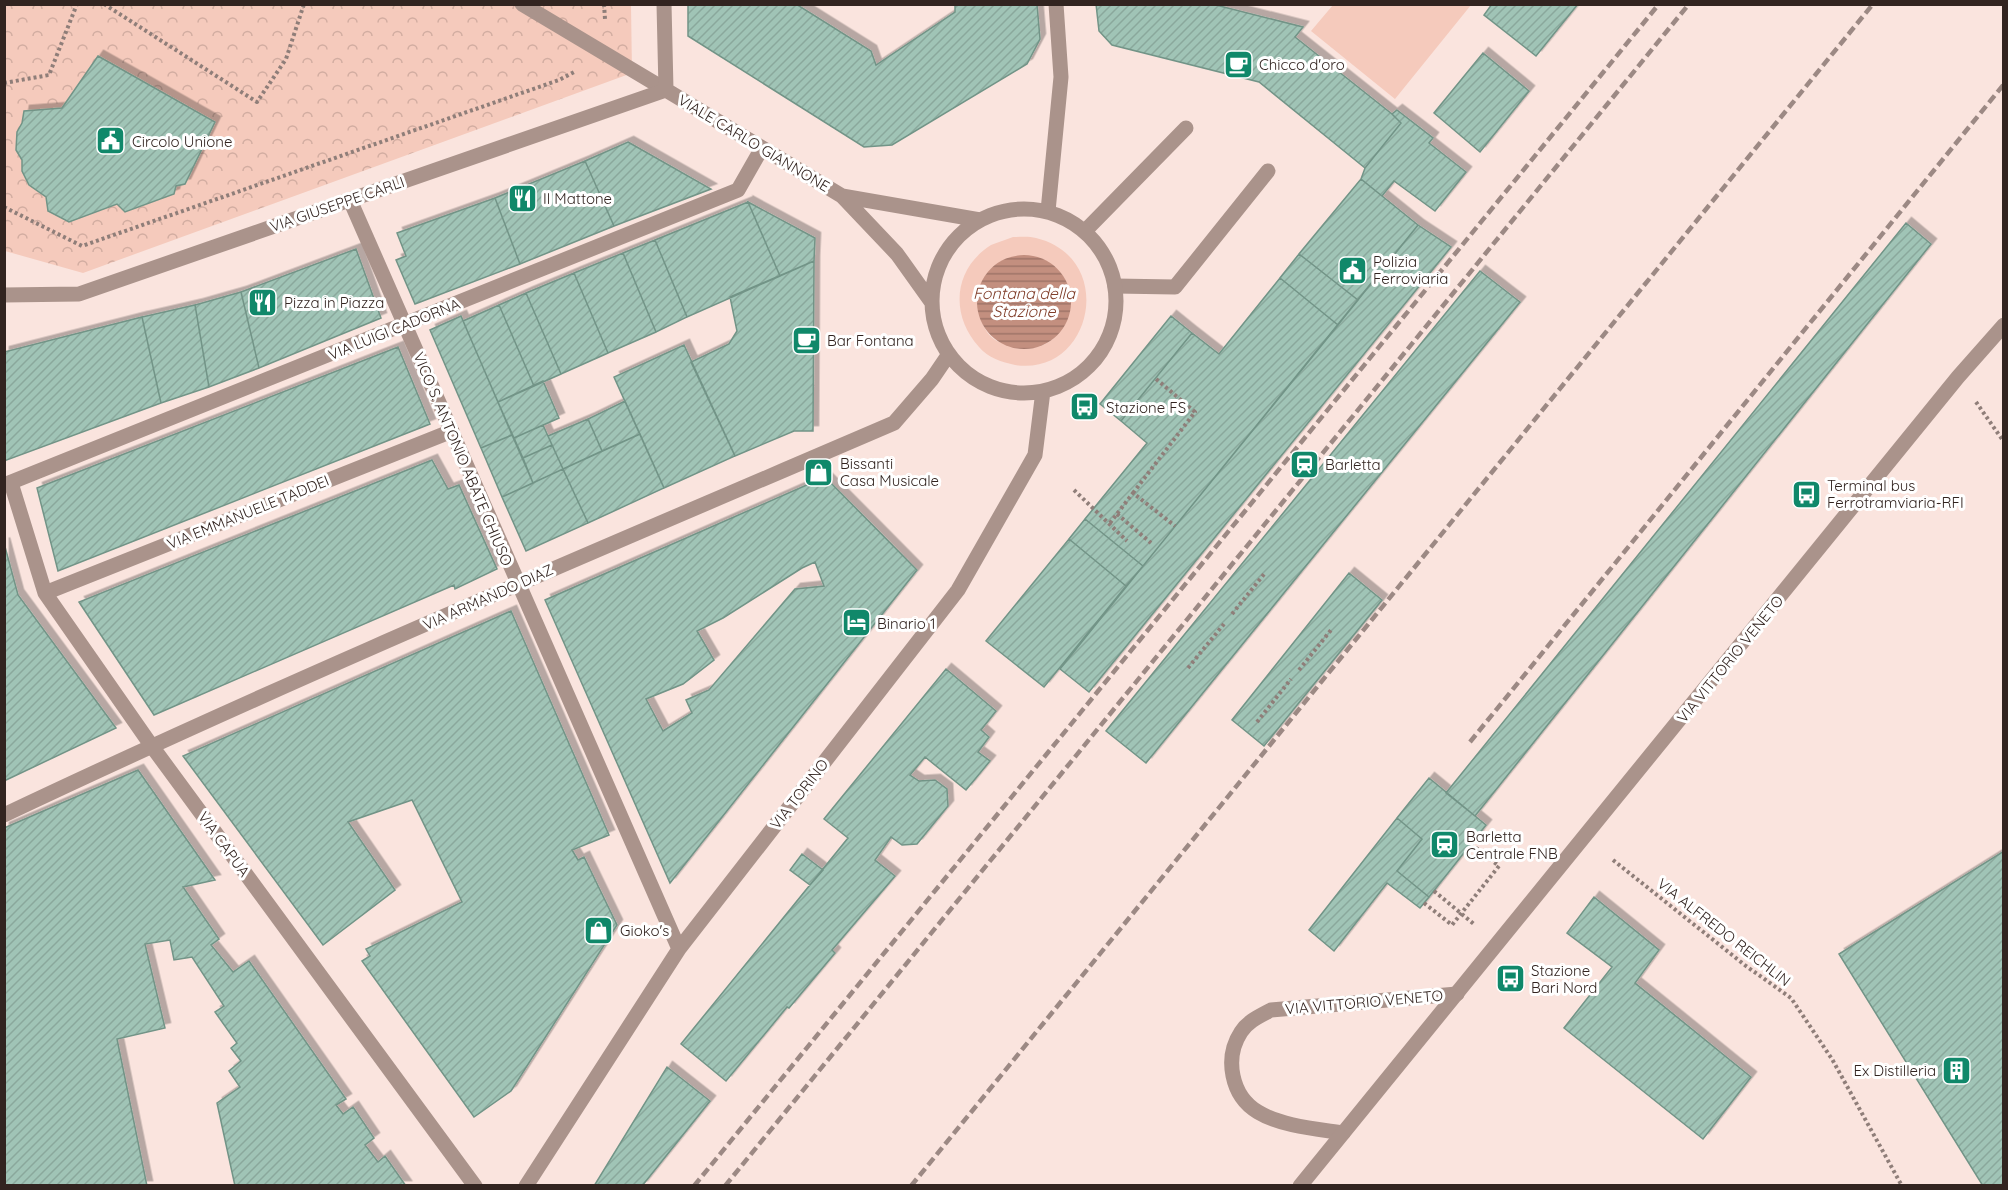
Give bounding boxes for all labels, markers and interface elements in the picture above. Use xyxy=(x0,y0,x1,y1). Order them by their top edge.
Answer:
cafe icon: Chicco d'oro xyxy=(1222,48,1254,80)
place label: Chicco d'oro xyxy=(1259,55,1345,74)
street label: VIALE CARLO GIANNONE xyxy=(675,90,833,196)
public building icon: Circolo Unione xyxy=(95,125,127,157)
place label: Circolo Unione xyxy=(132,132,233,151)
street label: VIA GIUSEPPE CARLI xyxy=(267,172,407,236)
restaurant icon: Il Mattone xyxy=(506,182,538,214)
place label: Il Mattone xyxy=(543,189,612,208)
place label: Polizia Ferroviaria xyxy=(1373,252,1448,288)
public building icon: Polizia Ferroviaria xyxy=(1336,254,1368,286)
water label: Fontana della Stazione xyxy=(973,283,1076,321)
restaurant icon: Pizza in Piazza xyxy=(247,286,279,318)
place label: Pizza in Piazza xyxy=(284,293,384,312)
street label: VIA LUIGI CADORNA xyxy=(325,294,463,364)
cafe icon: Bar Fontana xyxy=(790,324,822,356)
place label: Bar Fontana xyxy=(827,331,914,350)
street label: VICO S. ANTONIO ABATE CHIUSO xyxy=(409,349,517,569)
bus stop icon: Stazione FS xyxy=(1069,391,1101,423)
place label: Stazione FS xyxy=(1106,398,1186,417)
station icon: Barletta xyxy=(1288,448,1320,480)
place label: Bissanti Casa Musicale xyxy=(840,454,939,490)
place label: Barletta xyxy=(1325,455,1381,474)
shop icon: Bissanti Casa Musicale xyxy=(803,456,835,488)
street label: VIA EMMANUELE TADDEI xyxy=(164,471,332,553)
place label: Terminal bus Ferrotramviaria-RFI xyxy=(1827,476,1964,512)
bus stop icon: Terminal bus Ferrotramviaria-RFI xyxy=(1790,478,1822,510)
street label: VIA ARMANDO DIAZ xyxy=(420,560,556,634)
street label: VIA VITTORIO VENETO xyxy=(1673,591,1787,727)
hotel icon: Binario 1 xyxy=(840,607,872,639)
place label: Binario 1 xyxy=(877,614,935,633)
street label: VIA TORINO xyxy=(766,755,832,833)
street label: VIA CAPUA xyxy=(194,808,254,881)
place label: Barletta Centrale FNB xyxy=(1466,827,1558,863)
station icon: Barletta Centrale FNB xyxy=(1429,829,1461,861)
street label: VIA ALFREDO REICHLIN xyxy=(1653,874,1795,990)
shop icon: Gioko's xyxy=(583,914,615,946)
place label: Gioko's xyxy=(620,921,669,940)
place label: Stazione Bari Nord xyxy=(1531,961,1597,997)
bus stop icon: Stazione Bari Nord xyxy=(1494,963,1526,995)
street label: VIA VITTORIO VENETO xyxy=(1284,986,1444,1018)
building icon: Ex Distilleria xyxy=(1941,1054,1973,1086)
place label: Ex Distilleria xyxy=(1853,1061,1936,1080)

